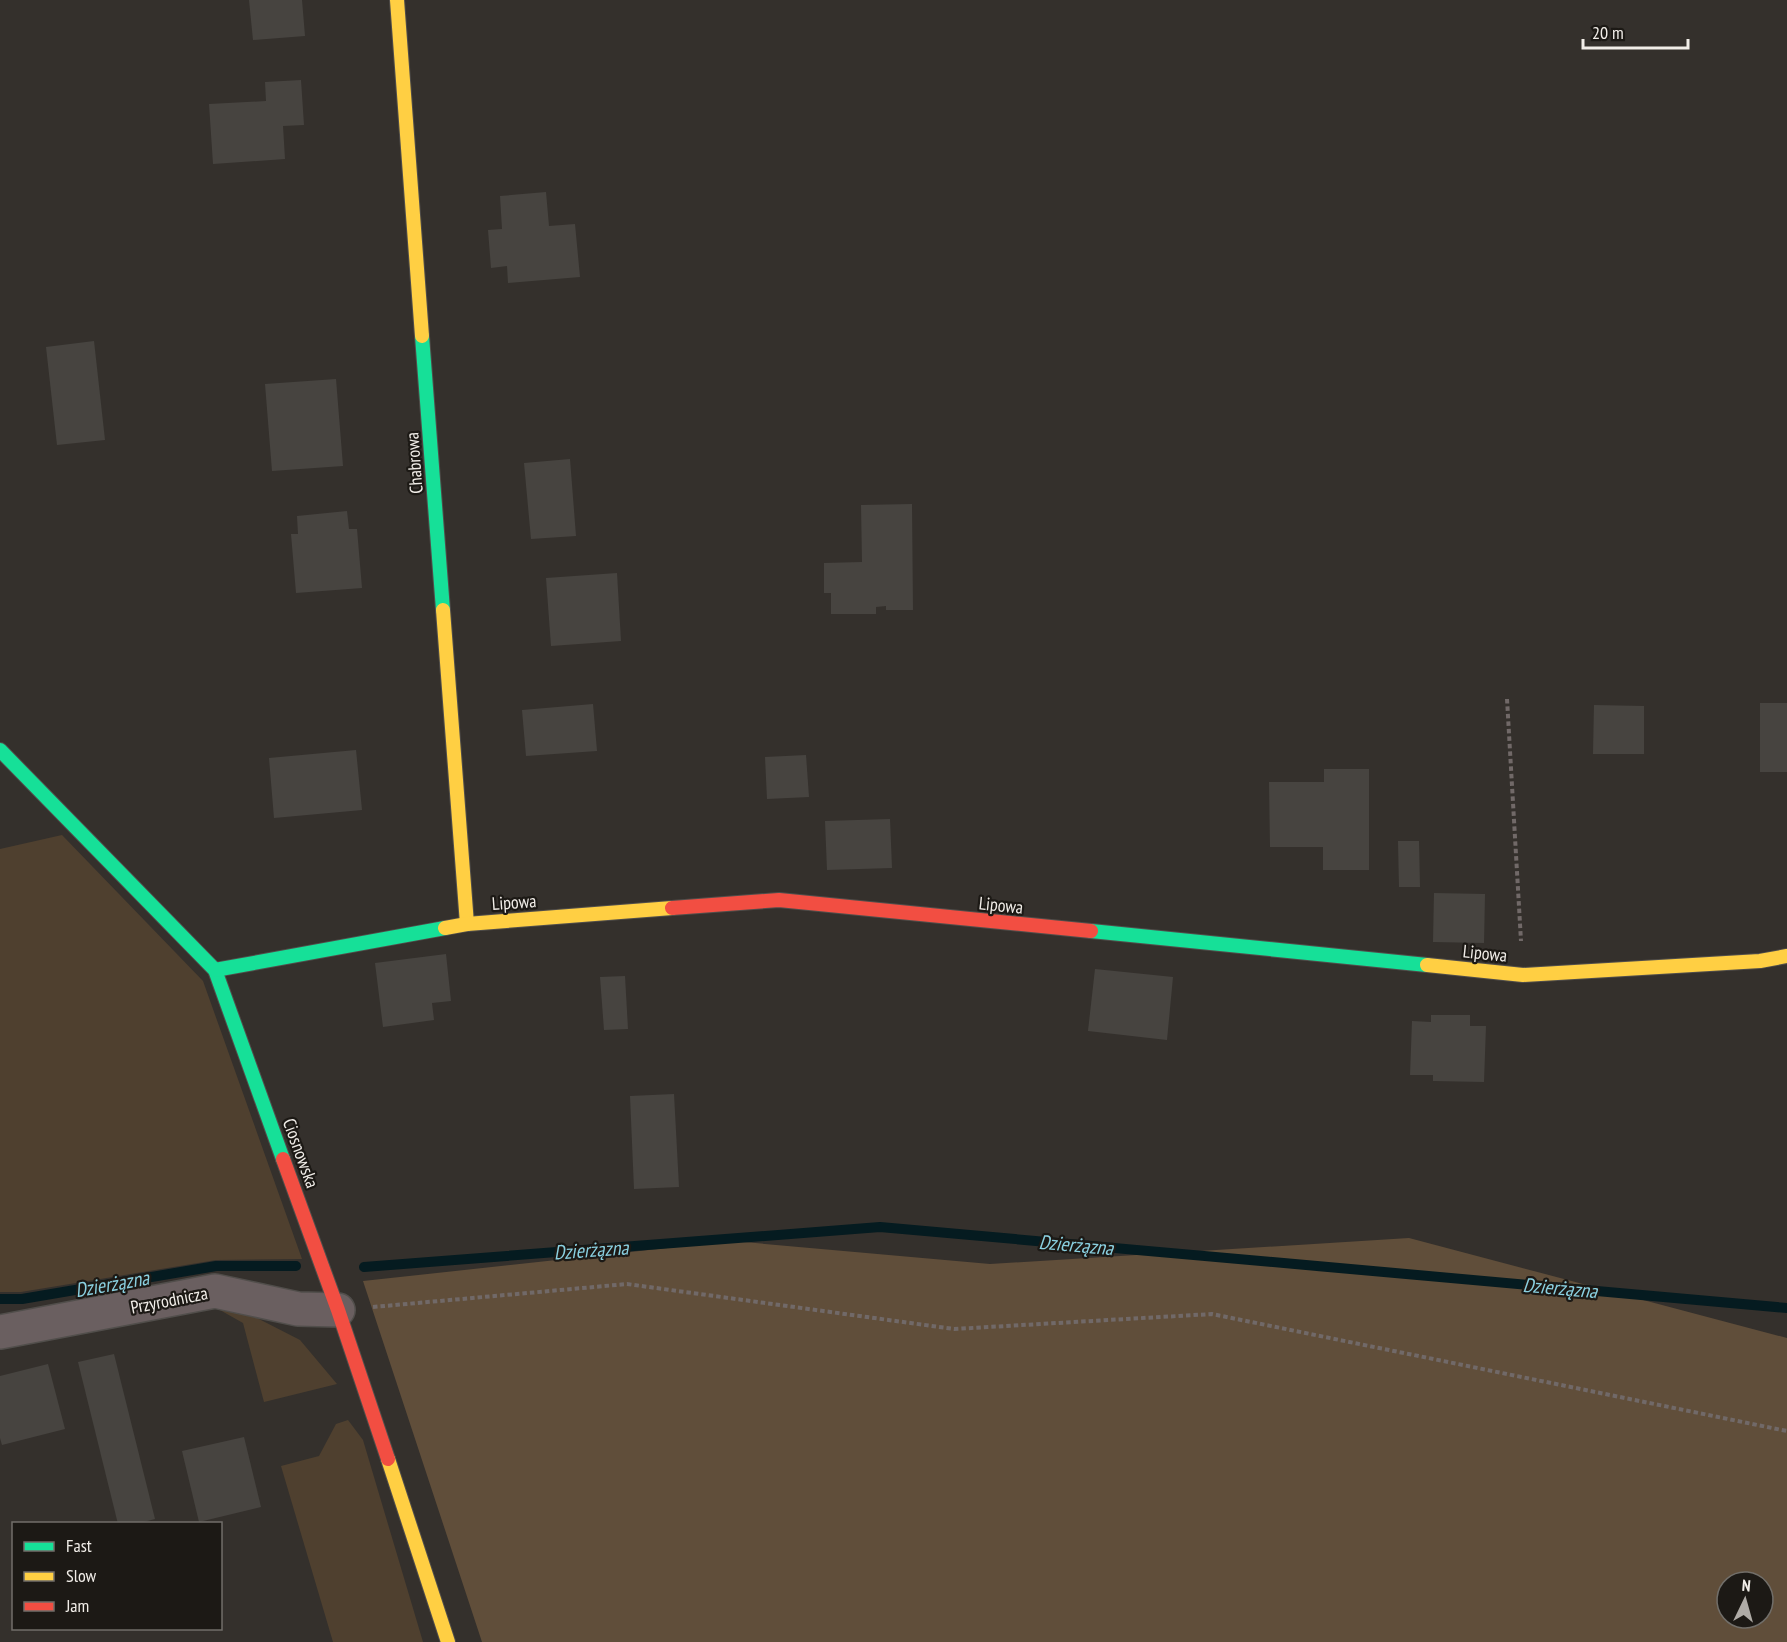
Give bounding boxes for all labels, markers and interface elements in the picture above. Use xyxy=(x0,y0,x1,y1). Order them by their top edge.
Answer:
scale bar xyxy=(1583,12,1688,50)
text: 20 m xyxy=(1592,21,1624,44)
street label: Chabrowa xyxy=(400,431,428,495)
street label: Lipowa xyxy=(491,889,537,915)
street label: Lipowa xyxy=(978,891,1024,919)
street label: Lipowa xyxy=(1462,939,1508,967)
street label: Ciosnowska xyxy=(278,1115,324,1191)
water label: Dzierżązna xyxy=(1038,1229,1115,1261)
water label: Dzierżązna xyxy=(553,1234,630,1266)
water label: Dzierżązna xyxy=(73,1265,152,1303)
water label: Dzierżązna xyxy=(1522,1272,1599,1304)
street label: Przyrodnicza xyxy=(129,1281,209,1319)
legend xyxy=(12,1522,222,1630)
text: Fast xyxy=(66,1534,92,1557)
text: Slow xyxy=(66,1564,97,1587)
north arrow xyxy=(1715,1570,1775,1630)
text: N xyxy=(1741,1575,1751,1595)
text: Jam xyxy=(65,1594,89,1617)

